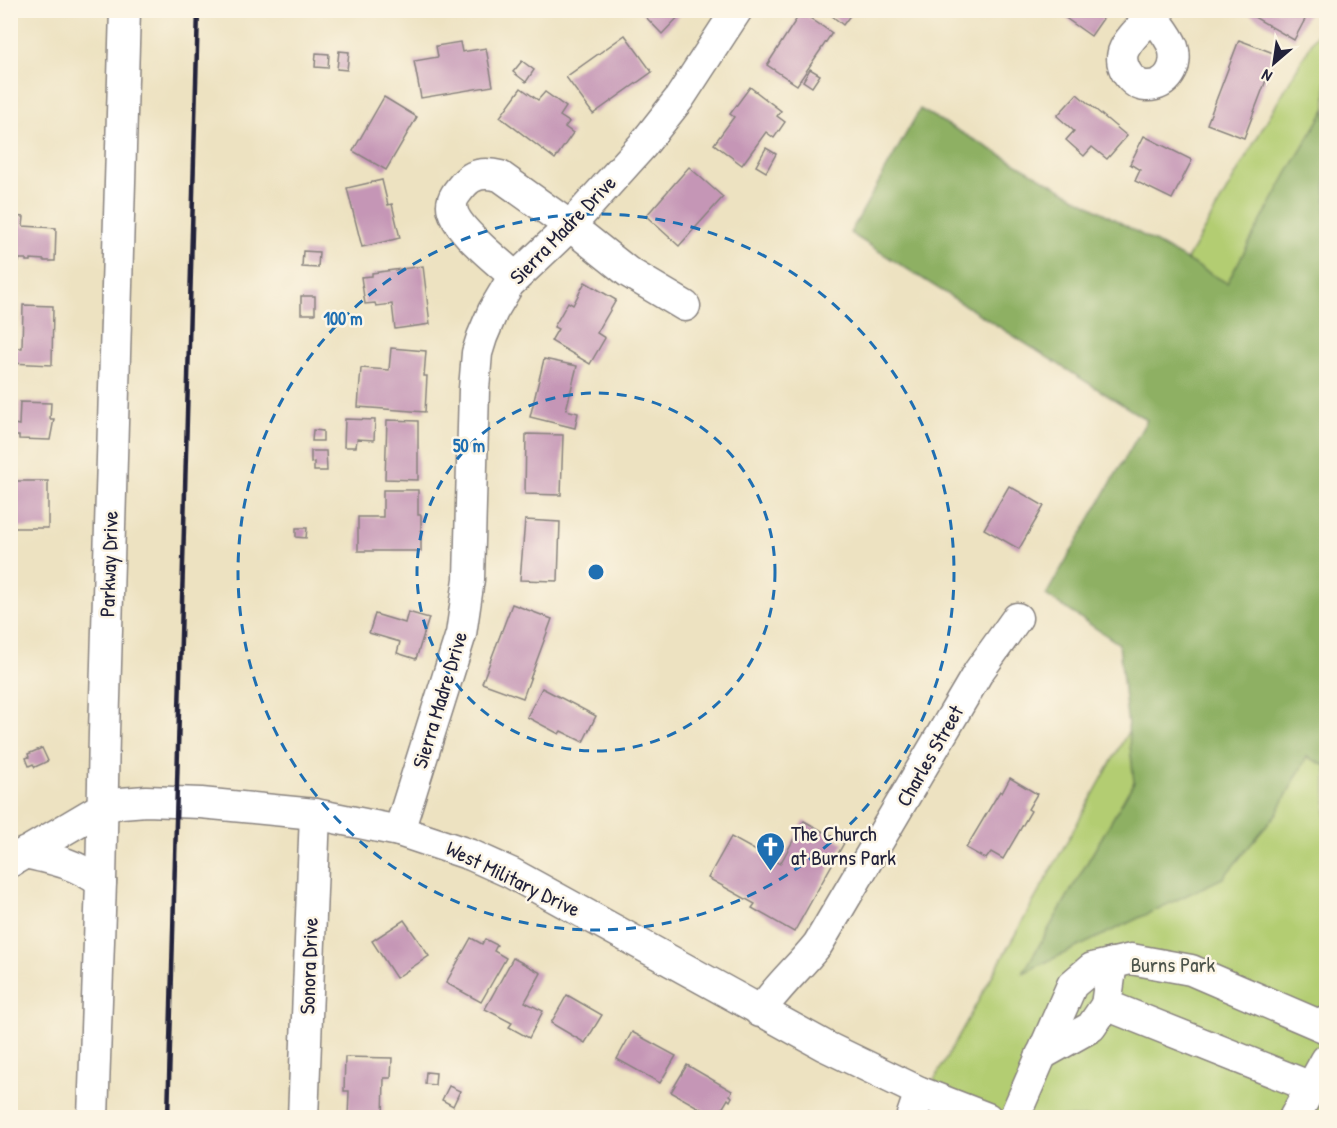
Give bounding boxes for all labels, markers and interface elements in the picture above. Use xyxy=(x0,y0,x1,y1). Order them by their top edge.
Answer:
north arrow xyxy=(1244,33,1304,93)
text: N xyxy=(1257,64,1276,88)
street label: Sierra Madre Drive xyxy=(503,169,622,291)
text: 100 m xyxy=(323,306,363,331)
text: 50 m xyxy=(453,433,485,458)
street label: Parkway Drive xyxy=(92,510,125,618)
centre of rings xyxy=(586,562,606,582)
street label: Sierra Madre Drive xyxy=(405,628,474,772)
street label: Charles Street xyxy=(889,699,971,812)
place label: The Church at Burns Park xyxy=(791,819,896,872)
church icon: The Church at Burns Park xyxy=(754,830,786,872)
street label: West Military Drive xyxy=(441,834,585,924)
street label: Sonora Drive xyxy=(292,917,325,1015)
park label: Burns Park xyxy=(1131,950,1216,979)

